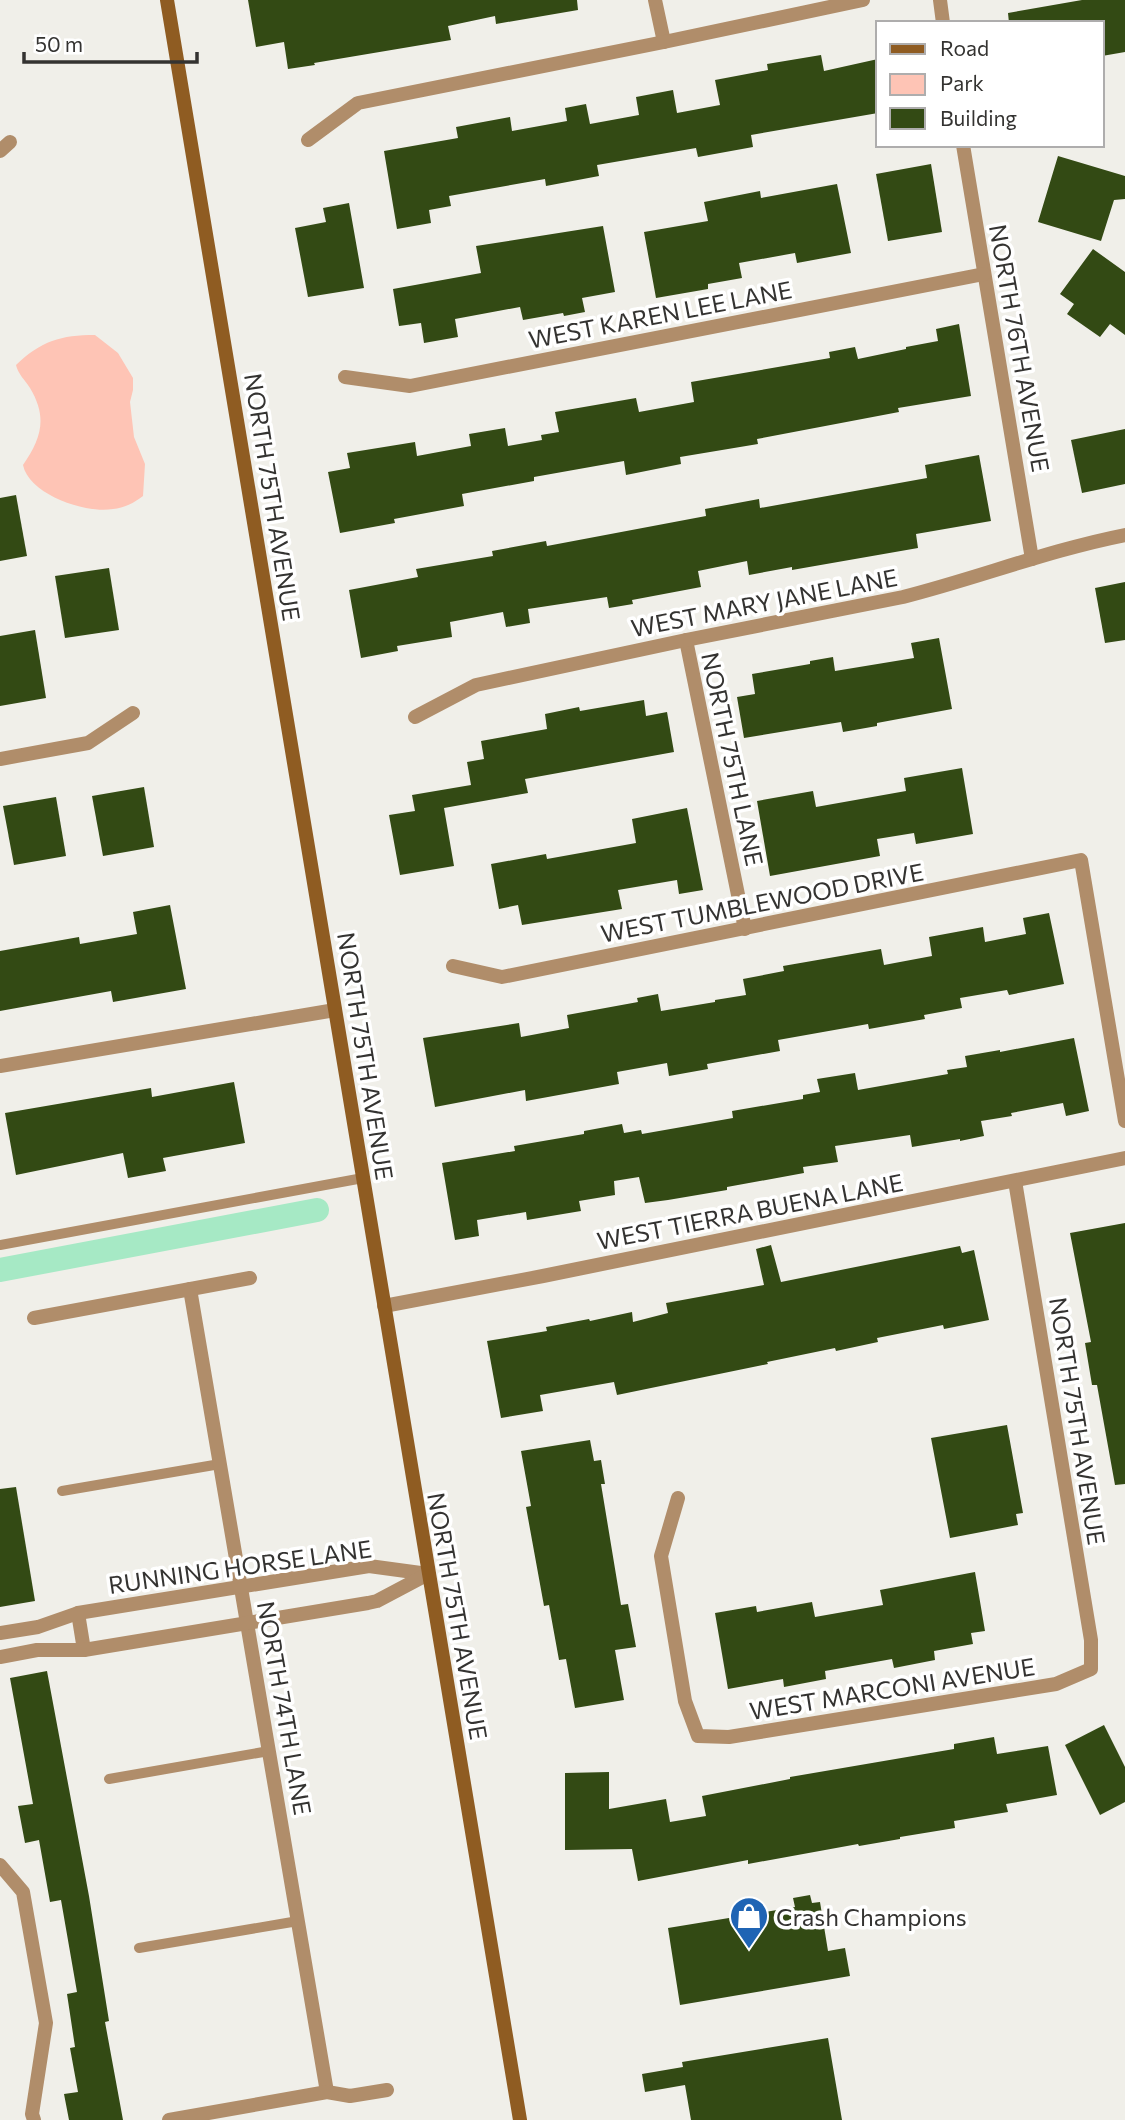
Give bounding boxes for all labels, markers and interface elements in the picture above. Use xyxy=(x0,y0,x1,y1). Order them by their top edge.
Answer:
scale bar xyxy=(24,21,198,65)
legend xyxy=(876,21,1104,147)
text: 50 m xyxy=(35,31,83,56)
text: Road xyxy=(940,35,989,60)
text: Park xyxy=(940,70,984,95)
text: Building xyxy=(940,105,1017,130)
street label: NORTH 76TH AVENUE xyxy=(984,222,1056,474)
street label: WEST KAREN LEE LANE xyxy=(526,274,794,354)
street label: NORTH 75TH AVENUE xyxy=(239,371,307,623)
street label: WEST MARY JANE LANE xyxy=(628,562,900,642)
street label: NORTH 75TH LANE xyxy=(696,650,770,868)
street label: WEST TUMBLEWOOD DRIVE xyxy=(598,856,926,948)
street label: NORTH 75TH AVENUE xyxy=(332,930,400,1182)
street label: WEST TIERRA BUENA LANE xyxy=(594,1167,906,1255)
street label: NORTH 75TH AVENUE xyxy=(1044,1295,1112,1547)
street label: NORTH 75TH AVENUE xyxy=(422,1490,494,1742)
street label: RUNNING HORSE LANE xyxy=(106,1533,374,1599)
street label: NORTH 74TH LANE xyxy=(252,1599,318,1817)
street label: WEST MARCONI AVENUE xyxy=(747,1651,1037,1725)
shop icon: Crash Champions xyxy=(728,1895,770,1950)
place label: Crash Champions xyxy=(776,1902,967,1931)

